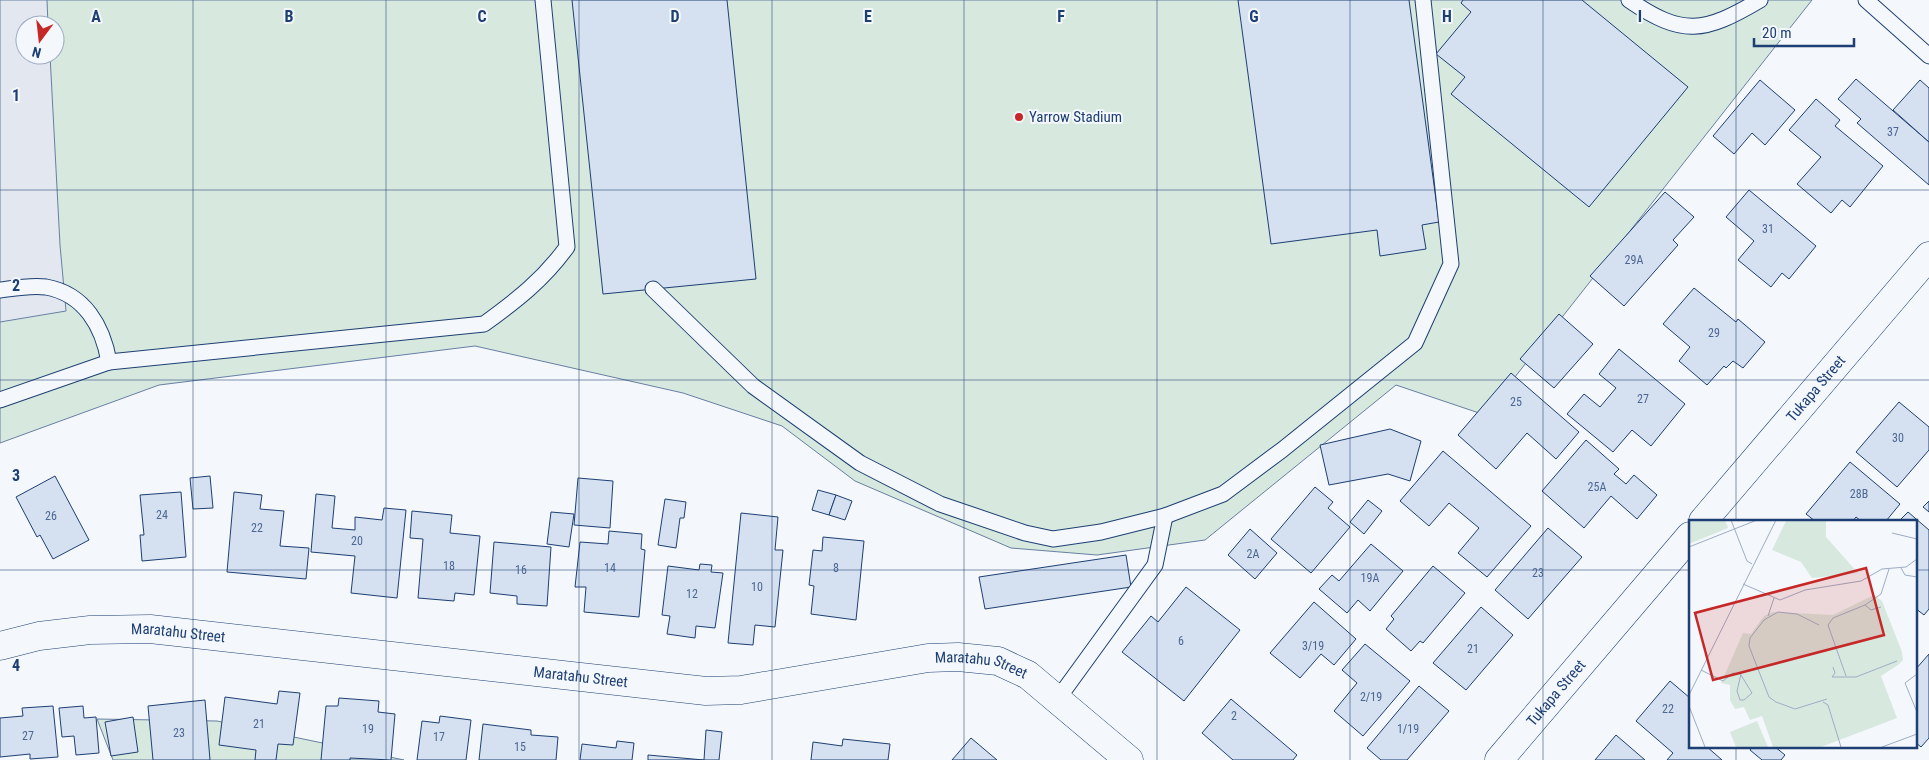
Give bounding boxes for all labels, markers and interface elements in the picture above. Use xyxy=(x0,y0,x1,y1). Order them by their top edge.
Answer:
text: A xyxy=(91,7,101,26)
text: B xyxy=(285,7,294,26)
text: C xyxy=(477,7,487,26)
text: D xyxy=(670,7,680,26)
text: E xyxy=(864,7,872,26)
text: F xyxy=(1057,7,1065,26)
text: G xyxy=(1249,7,1259,26)
text: H xyxy=(1442,7,1452,26)
text: I xyxy=(1638,7,1642,26)
north arrow xyxy=(15,15,65,65)
scale bar xyxy=(1754,15,1854,47)
text: 20 m xyxy=(1762,24,1792,42)
text: N xyxy=(30,44,43,61)
text: 1 xyxy=(12,86,20,105)
place label: Yarrow Stadium xyxy=(1029,108,1122,126)
marker: Yarrow Stadium xyxy=(1013,111,1025,123)
house number: 37 xyxy=(1887,125,1899,139)
house number: 31 xyxy=(1762,222,1774,236)
house number: 29A xyxy=(1625,253,1643,267)
text: 2 xyxy=(12,276,20,295)
house number: 29 xyxy=(1708,326,1720,340)
street label: Tukapa Street xyxy=(1783,352,1849,425)
house number: 27 xyxy=(1637,392,1649,406)
house number: 25 xyxy=(1510,395,1522,409)
house number: 30 xyxy=(1892,431,1904,445)
text: 3 xyxy=(12,466,20,485)
house number: 25A xyxy=(1588,480,1606,494)
house number: 28B xyxy=(1850,487,1868,501)
house number: 24 xyxy=(156,508,168,522)
house number: 26 xyxy=(45,509,57,523)
inset map xyxy=(1689,520,1916,748)
house number: 22 xyxy=(251,521,263,535)
house number: 20 xyxy=(351,534,363,548)
house number: 2A xyxy=(1247,547,1260,561)
house number: 18 xyxy=(443,559,455,573)
house number: 14 xyxy=(604,561,616,575)
house number: 8 xyxy=(833,561,839,575)
house number: 16 xyxy=(515,563,527,577)
house number: 23 xyxy=(1532,566,1544,580)
house number: 19A xyxy=(1361,571,1379,585)
house number: 10 xyxy=(751,580,763,594)
house number: 12 xyxy=(686,587,698,601)
street label: Maratahu Street xyxy=(131,620,226,646)
house number: 6 xyxy=(1178,634,1184,648)
house number: 3/19 xyxy=(1302,639,1324,653)
house number: 21 xyxy=(1467,642,1479,656)
street label: Maratahu Street xyxy=(934,648,1030,682)
text: 4 xyxy=(12,656,20,675)
street label: Tukapa Street xyxy=(1523,656,1589,730)
street label: Maratahu Street xyxy=(533,663,629,691)
house number: 2/19 xyxy=(1360,690,1382,704)
house number: 22 xyxy=(1662,702,1674,716)
house number: 2 xyxy=(1231,709,1237,723)
house number: 21 xyxy=(253,717,265,731)
house number: 19 xyxy=(362,722,374,736)
house number: 1/19 xyxy=(1397,722,1419,736)
house number: 23 xyxy=(173,726,185,740)
house number: 27 xyxy=(22,729,34,743)
house number: 17 xyxy=(433,730,445,744)
house number: 15 xyxy=(514,740,526,754)

